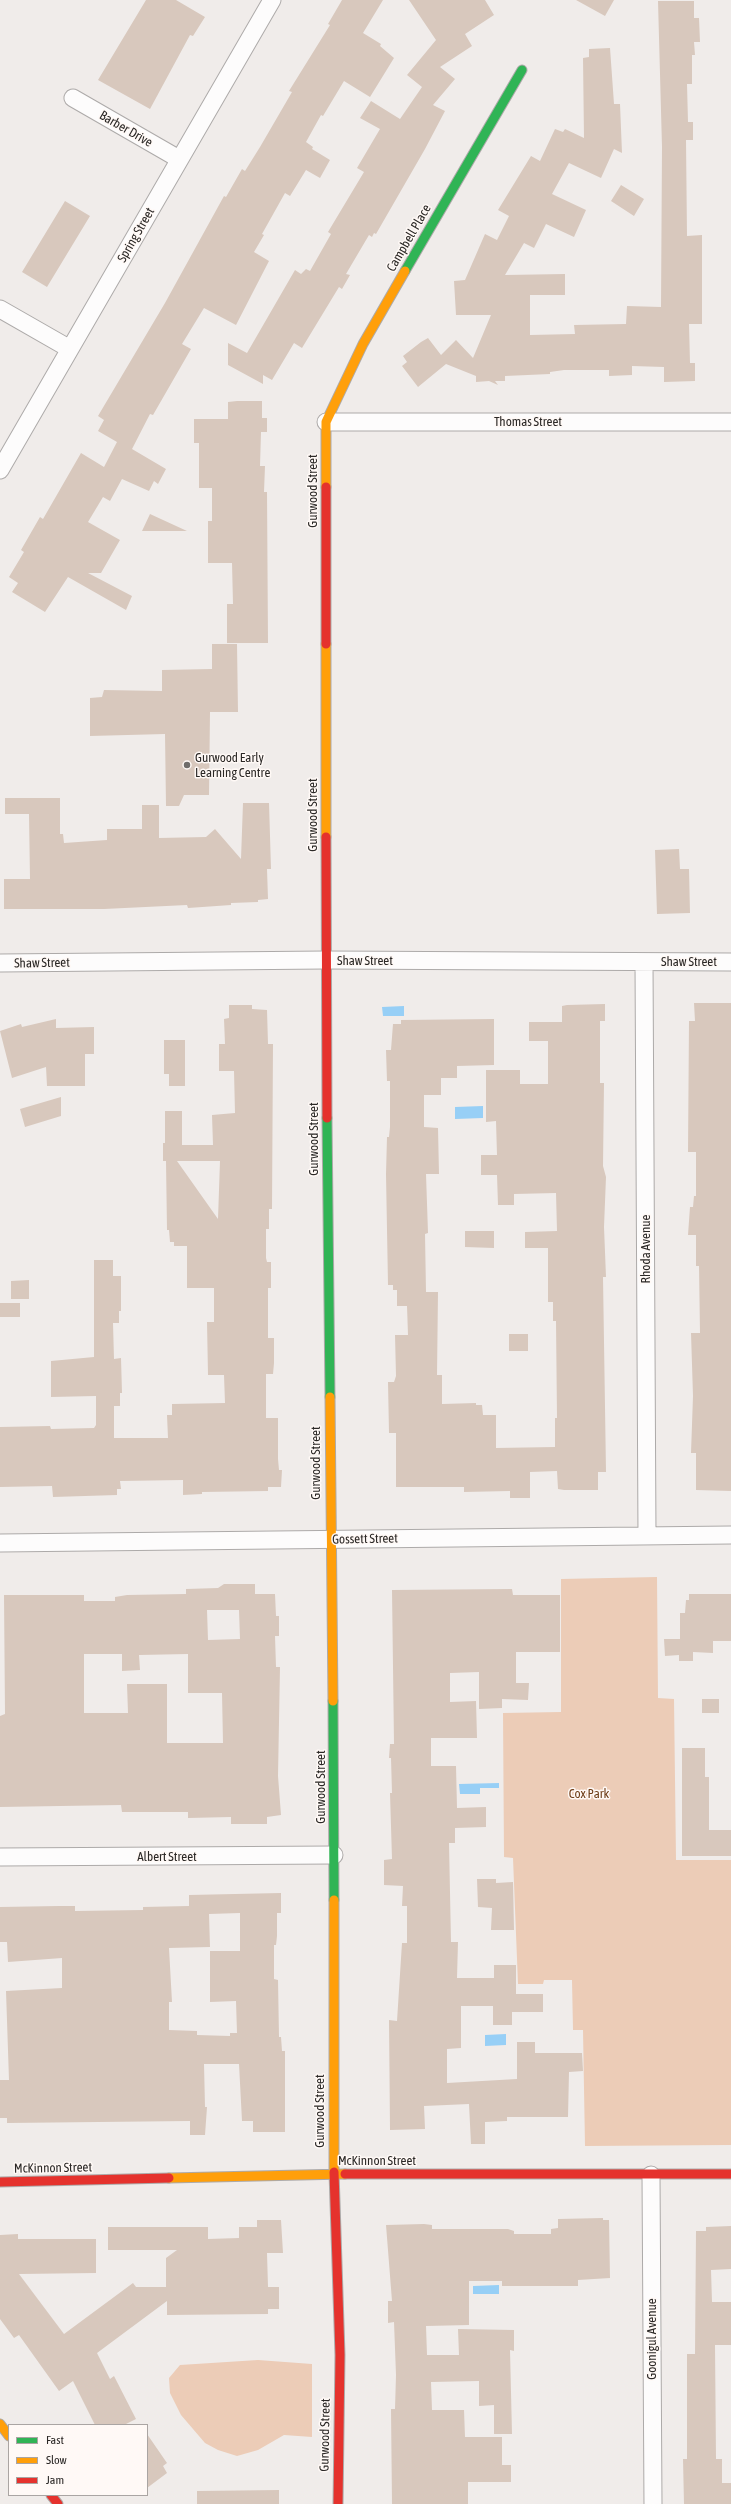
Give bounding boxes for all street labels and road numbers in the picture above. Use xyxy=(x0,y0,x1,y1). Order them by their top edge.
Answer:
street label: Barber Drive xyxy=(97,108,155,150)
street label: Campbell Place xyxy=(384,202,434,274)
street label: Spring Street xyxy=(114,205,158,265)
street label: Thomas Street xyxy=(494,414,562,430)
street label: Gurwood Street xyxy=(305,454,321,528)
street label: Gurwood Street xyxy=(305,778,321,852)
street label: Shaw Street xyxy=(337,953,393,969)
street label: Shaw Street xyxy=(661,954,717,970)
street label: Shaw Street xyxy=(14,955,70,971)
street label: Gurwood Street xyxy=(306,1102,322,1176)
street label: Rhoda Avenue xyxy=(638,1215,654,1283)
street label: Gurwood Street xyxy=(308,1426,324,1500)
street label: Gossett Street xyxy=(332,1531,398,1547)
street label: Gurwood Street xyxy=(313,1750,329,1824)
street label: Albert Street xyxy=(137,1849,197,1865)
street label: Gurwood Street xyxy=(312,2074,328,2148)
street label: McKinnon Street xyxy=(338,2153,416,2169)
street label: McKinnon Street xyxy=(14,2160,92,2176)
street label: Goonigul Avenue xyxy=(644,2298,660,2380)
street label: Gurwood Street xyxy=(317,2398,333,2472)

